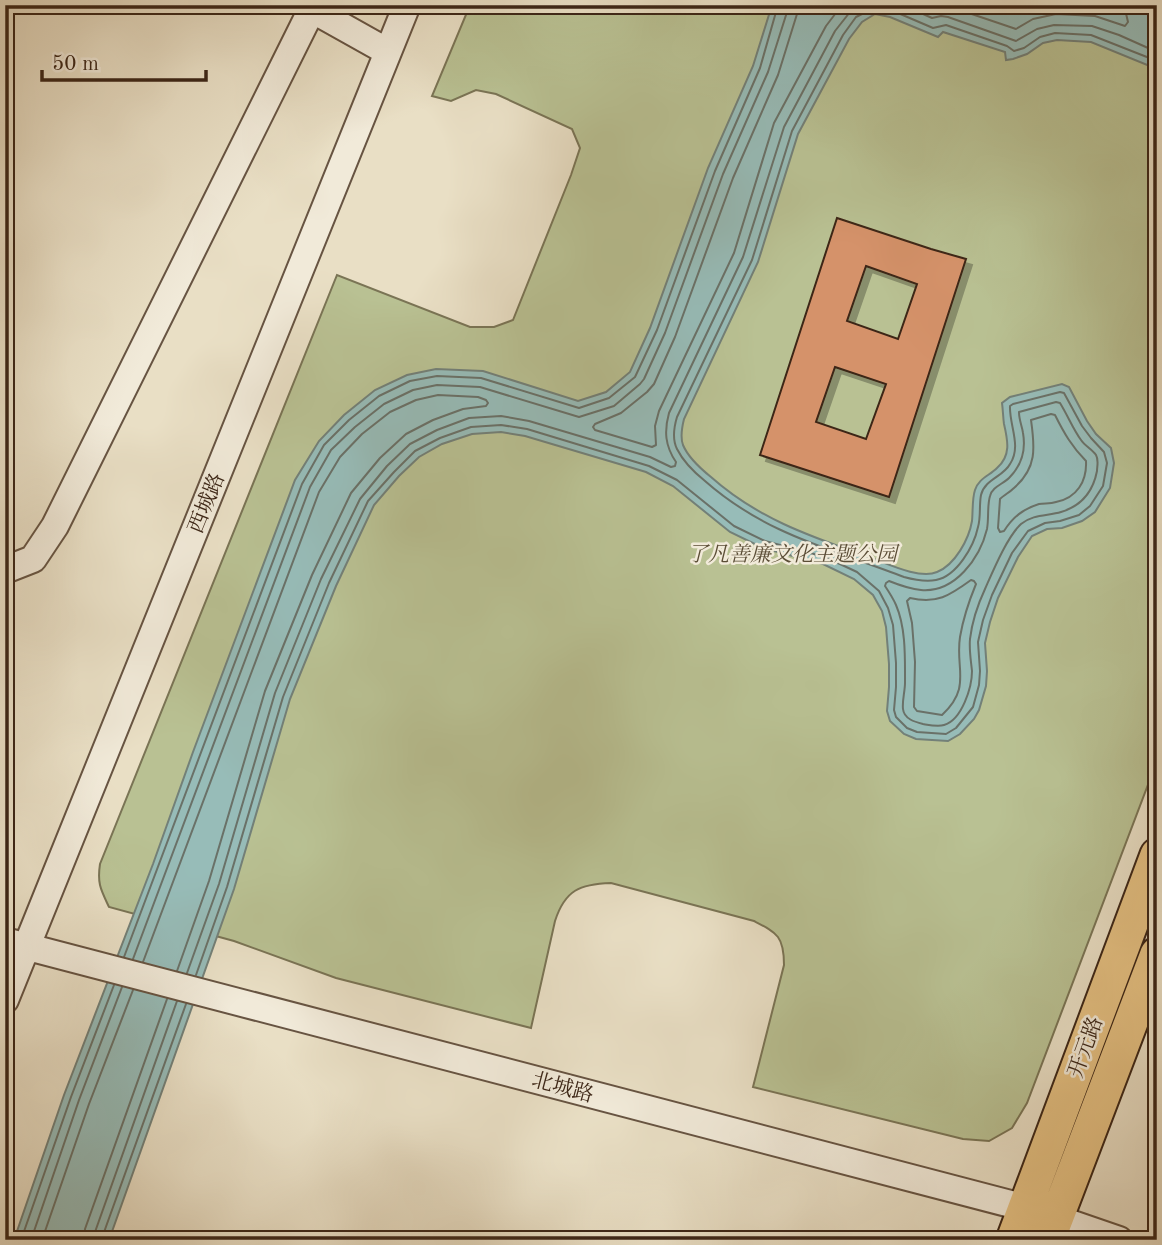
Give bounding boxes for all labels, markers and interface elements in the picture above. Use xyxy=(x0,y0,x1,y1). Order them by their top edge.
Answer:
scale bar xyxy=(42,38,206,82)
text: 50 m xyxy=(52,54,99,75)
street label: 西城路 xyxy=(184,470,229,537)
park label: 了凡善廉文化主题公园 xyxy=(687,543,900,566)
street label: 开元路 xyxy=(1064,1014,1107,1081)
street label: 北城路 xyxy=(529,1068,596,1107)

